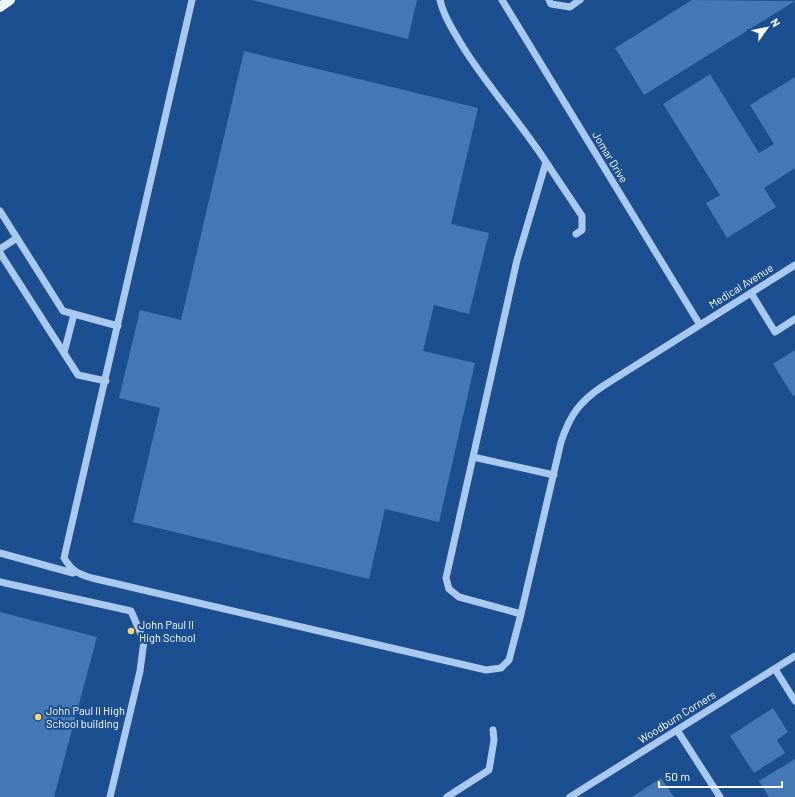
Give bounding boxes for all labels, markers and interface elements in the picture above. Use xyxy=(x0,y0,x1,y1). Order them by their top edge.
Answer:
north arrow xyxy=(747,8,787,48)
text: N xyxy=(768,16,783,29)
street label: Jomar Drive xyxy=(590,129,631,185)
street label: Medical Avenue xyxy=(706,261,775,311)
place label: John Paul II High School xyxy=(139,618,196,644)
marker: John Paul II High School xyxy=(126,626,136,636)
street label: Woodburn Corners xyxy=(636,688,718,746)
place label: John Paul II High School building xyxy=(46,704,125,730)
marker: John Paul II High School building xyxy=(33,712,43,722)
scale bar xyxy=(659,763,782,789)
text: 50 m xyxy=(665,769,690,783)

